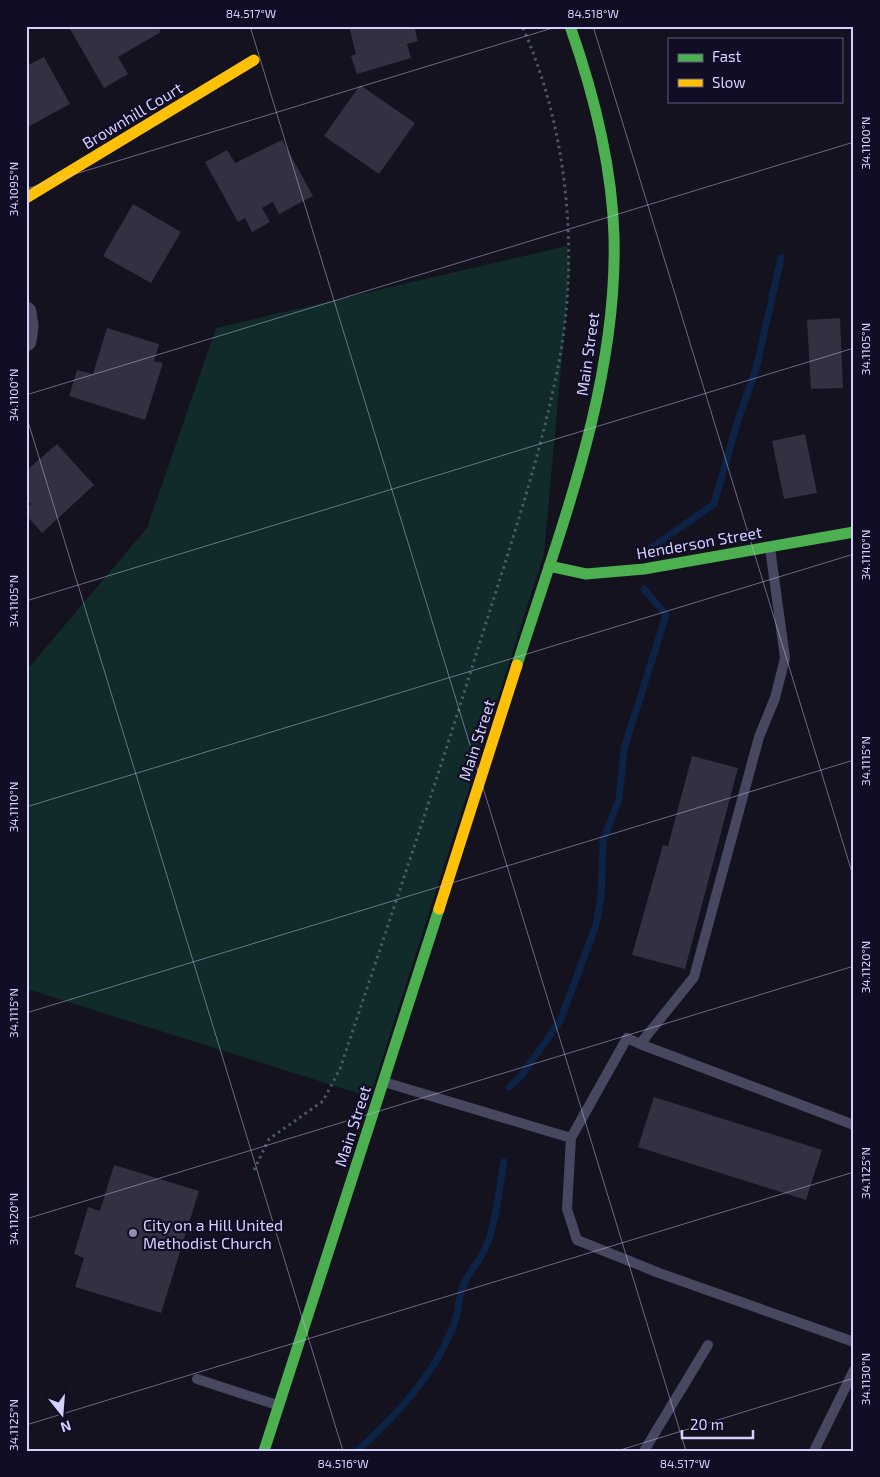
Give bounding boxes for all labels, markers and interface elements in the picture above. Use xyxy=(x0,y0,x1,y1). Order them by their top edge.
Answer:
text: 84.517°W xyxy=(226,6,276,20)
text: 84.518°W xyxy=(567,6,619,20)
legend xyxy=(668,38,842,102)
text: Fast xyxy=(712,47,742,65)
text: Slow xyxy=(712,73,746,91)
street label: Brownhill Court xyxy=(78,78,186,152)
text: 34.1100°N xyxy=(858,116,872,170)
text: 34.1095°N xyxy=(6,162,20,216)
street label: Main Street xyxy=(572,311,602,397)
text: 34.1105°N xyxy=(858,323,872,375)
text: 34.1100°N xyxy=(6,368,20,422)
street label: Henderson Street xyxy=(635,522,763,562)
text: 34.1110°N xyxy=(858,530,872,580)
text: 34.1105°N xyxy=(6,575,20,627)
street label: Main Street xyxy=(454,697,498,783)
text: 34.1115°N xyxy=(858,736,872,786)
text: 34.1110°N xyxy=(6,782,20,832)
text: 34.1120°N xyxy=(858,941,872,993)
text: 34.1115°N xyxy=(6,988,20,1038)
street label: Main Street xyxy=(330,1083,374,1169)
text: 34.1125°N xyxy=(858,1147,872,1199)
text: 34.1120°N xyxy=(6,1193,20,1245)
place label: City on a Hill United Methodist Church xyxy=(143,1215,283,1252)
marker: City on a Hill United Methodist Church xyxy=(127,1227,139,1239)
text: 34.1130°N xyxy=(858,1353,872,1405)
north arrow xyxy=(38,1390,88,1440)
text: 34.1125°N xyxy=(6,1399,20,1451)
scale bar xyxy=(682,1407,754,1439)
text: 20 m xyxy=(690,1415,724,1433)
text: N xyxy=(59,1417,73,1437)
text: 84.516°W xyxy=(317,1456,369,1470)
text: 84.517°W xyxy=(660,1456,710,1470)

